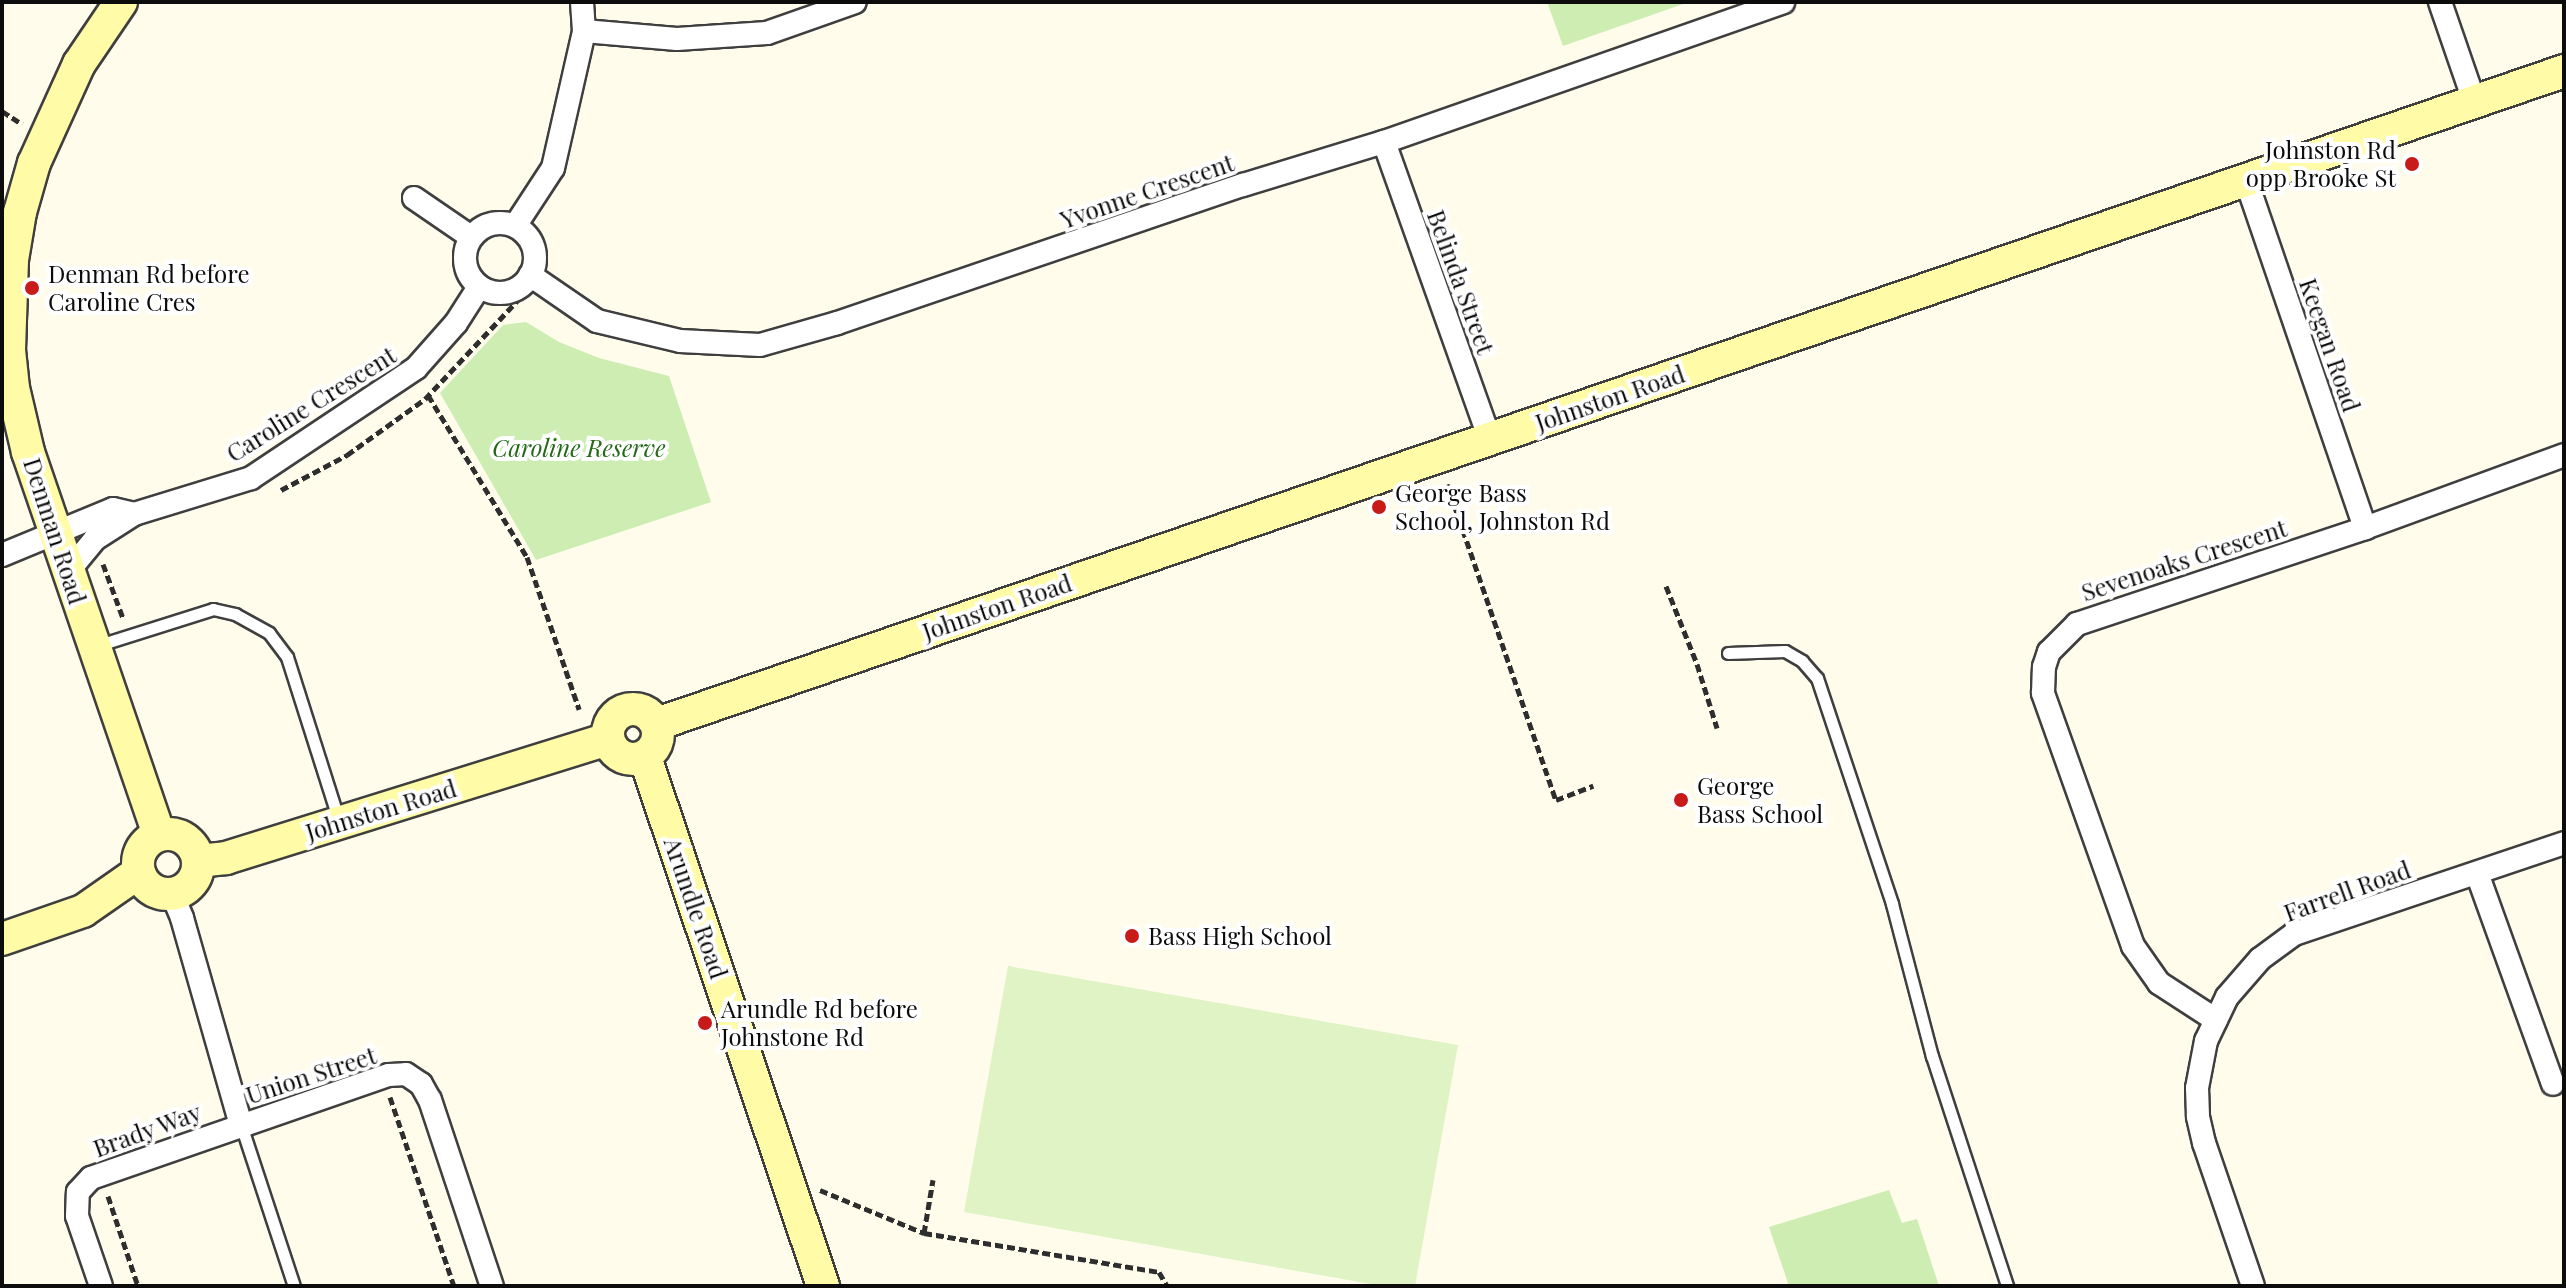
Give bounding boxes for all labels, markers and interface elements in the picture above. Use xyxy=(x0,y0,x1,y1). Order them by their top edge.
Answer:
place label: Johnston Rd opp Brooke St xyxy=(2246,136,2396,192)
street label: Yvonne Crescent xyxy=(1057,148,1237,234)
marker: Johnston Rd opp Brooke St xyxy=(2403,155,2421,173)
street label: Belinda Street xyxy=(1422,206,1500,358)
place label: Denman Rd before Caroline Cres xyxy=(48,260,250,316)
street label: Keegan Road xyxy=(2294,274,2366,416)
marker: Denman Rd before Caroline Cres xyxy=(23,279,41,297)
street label: Caroline Crescent xyxy=(221,340,401,468)
street label: Johnston Road xyxy=(1532,359,1688,437)
park label: Caroline Reserve xyxy=(492,434,666,462)
street label: Denman Road xyxy=(18,454,92,608)
place label: George Bass School, Johnston Rd xyxy=(1395,479,1610,535)
marker: George Bass School, Johnston Rd xyxy=(1370,498,1388,516)
street label: Sevenoaks Crescent xyxy=(2078,513,2290,607)
street label: Johnston Road xyxy=(919,568,1075,646)
place label: George Bass School xyxy=(1697,772,1823,828)
street label: Johnston Road xyxy=(302,773,460,847)
marker: George Bass School xyxy=(1672,791,1690,809)
street label: Arundle Road xyxy=(658,834,734,982)
street label: Farrell Road xyxy=(2280,855,2414,927)
place label: Bass High School xyxy=(1148,922,1332,950)
marker: Bass High School xyxy=(1123,927,1141,945)
place label: Arundle Rd before Johnstone Rd xyxy=(721,995,918,1051)
marker: Arundle Rd before Johnstone Rd xyxy=(696,1014,714,1032)
street label: Union Street xyxy=(242,1040,380,1110)
street label: Brady Way xyxy=(89,1097,205,1163)

